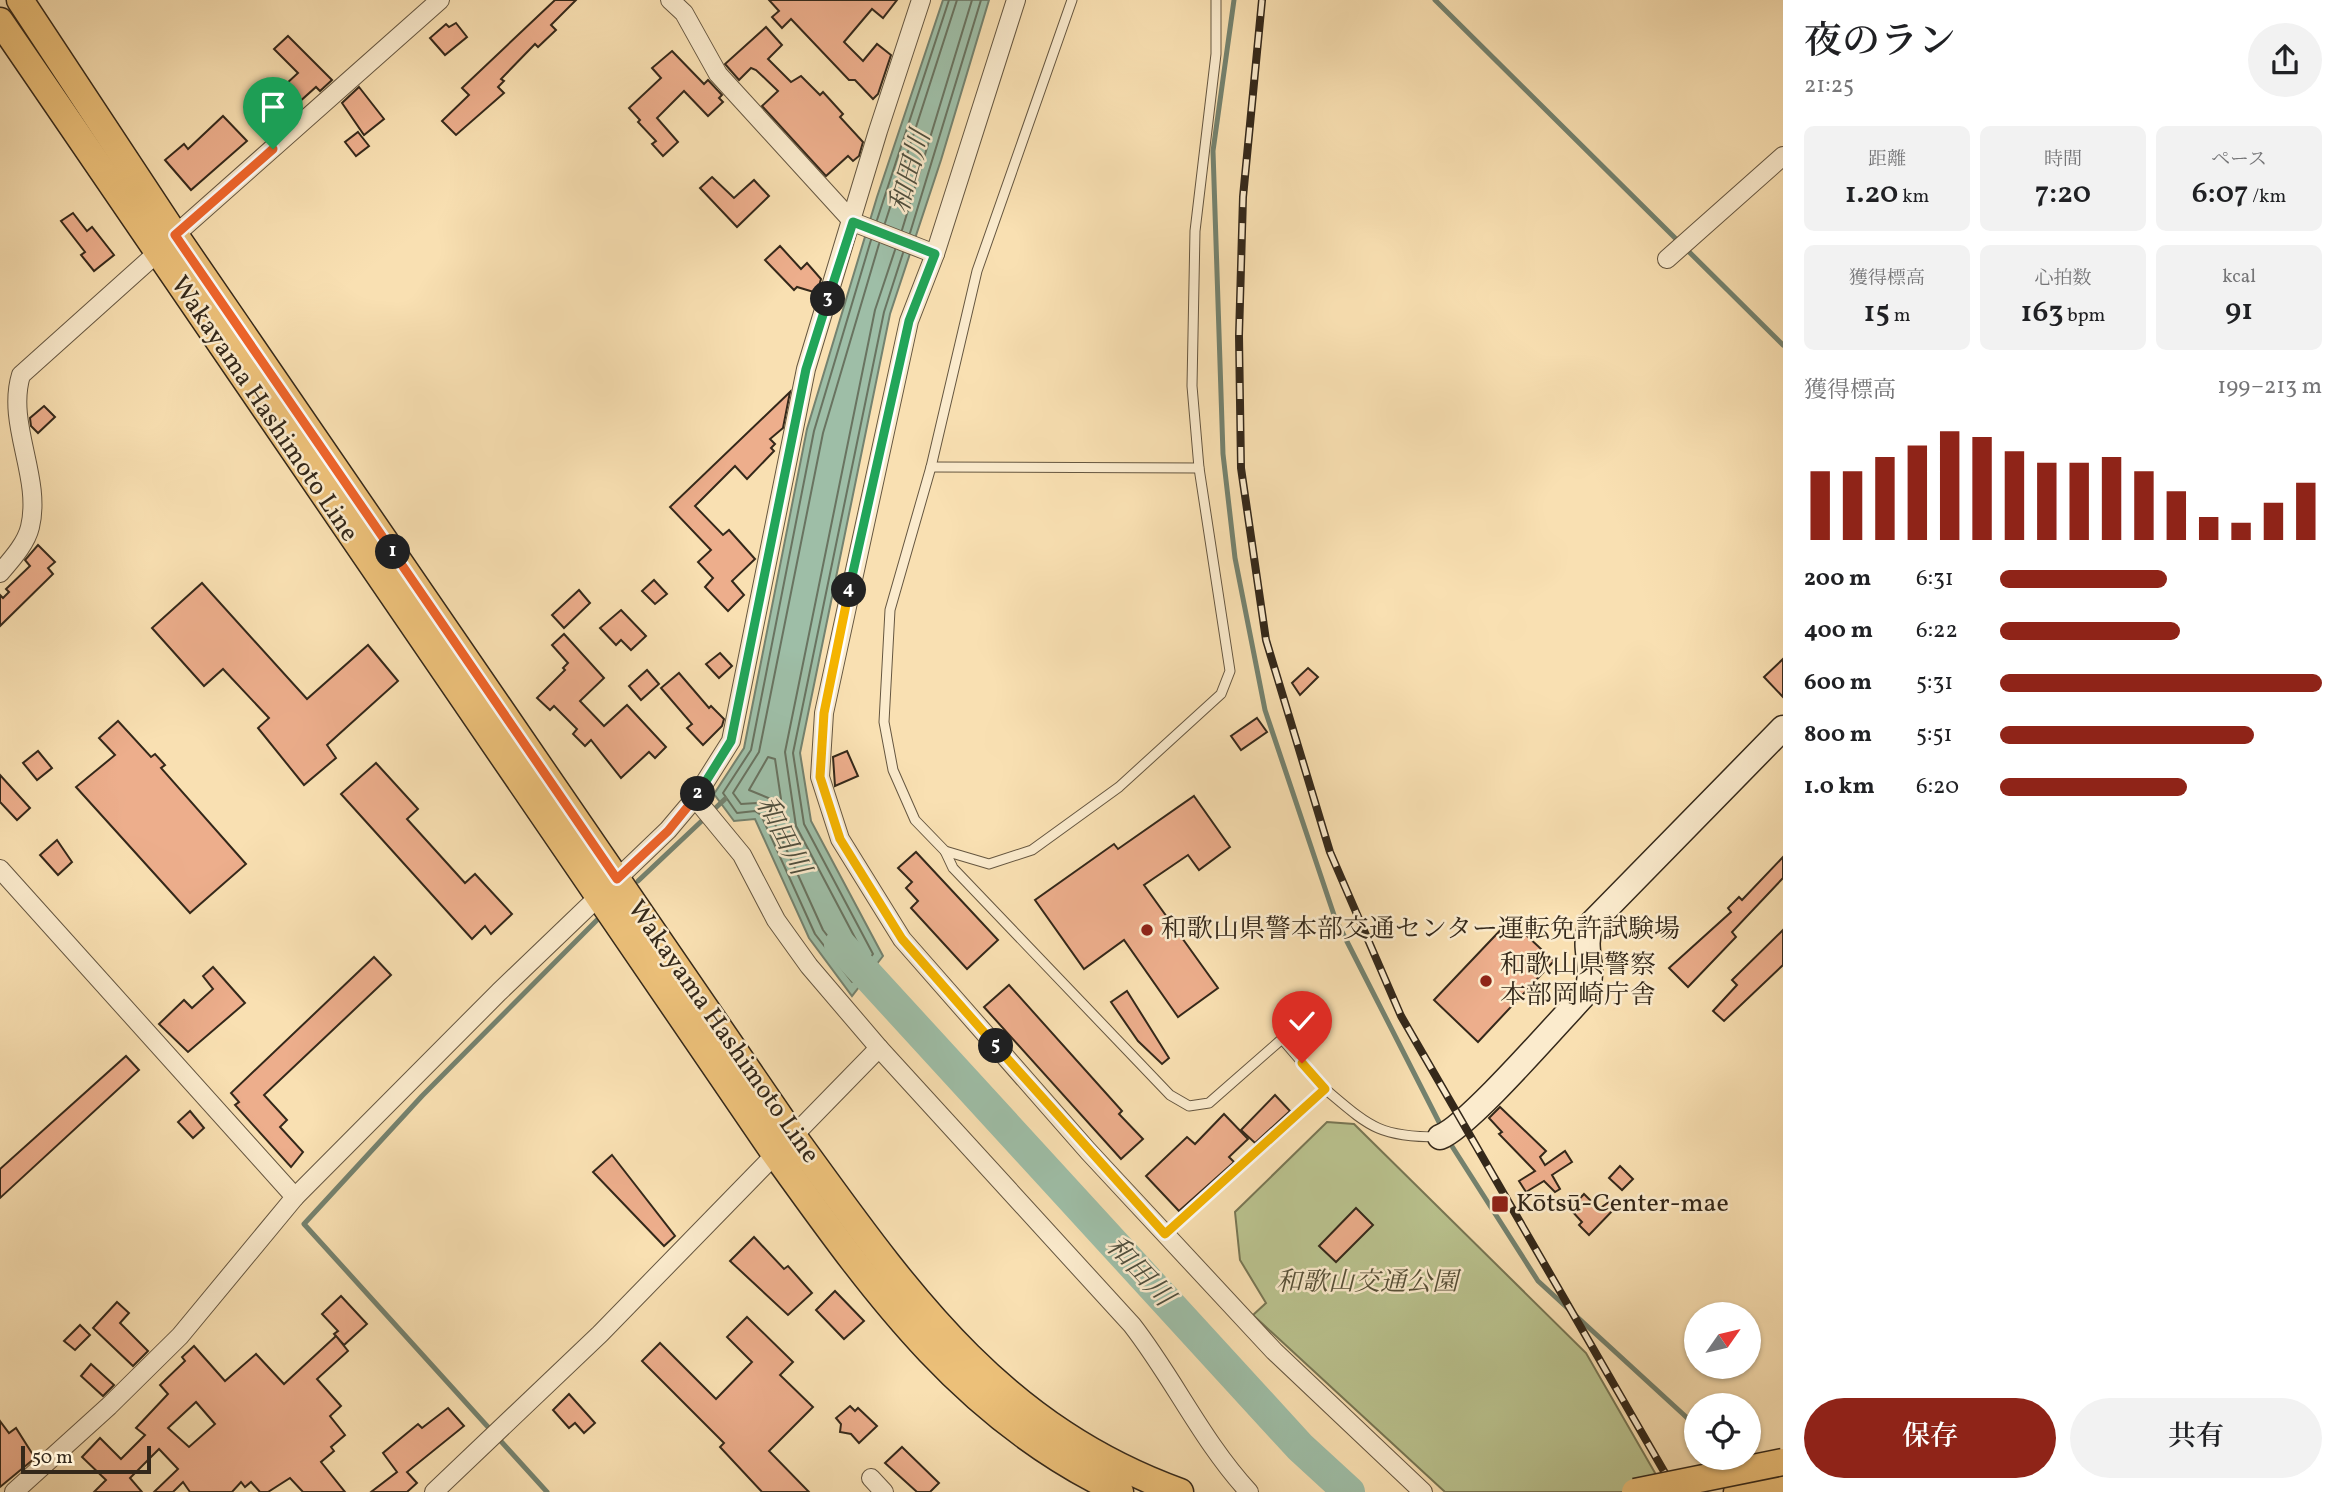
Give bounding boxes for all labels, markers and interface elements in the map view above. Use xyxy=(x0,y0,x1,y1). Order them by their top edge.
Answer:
text: 夜のラン xyxy=(1804,17,1956,70)
button: share xyxy=(2248,23,2322,97)
text: 21:25 xyxy=(1804,70,1854,102)
pin xyxy=(243,77,303,149)
icon: arrive xyxy=(254,88,292,126)
water label: 和田川 xyxy=(881,123,942,218)
text: 距離 xyxy=(1868,147,1906,173)
text: 時間 xyxy=(2044,147,2082,173)
text: ペース xyxy=(2211,147,2267,173)
text: 1.20 xyxy=(1845,173,1898,215)
text: 7:20 xyxy=(2035,173,2091,215)
text: 6:07 xyxy=(2192,173,2248,215)
text: km xyxy=(1898,184,1929,210)
text: /km xyxy=(2248,184,2286,210)
text: kcal xyxy=(2222,264,2256,290)
text: 獲得標高 xyxy=(1849,266,1925,292)
text: 心拍数 xyxy=(2034,266,2092,292)
street label: Wakayama Hashimoto Line xyxy=(161,269,367,549)
pin: 3 xyxy=(810,282,846,316)
text: 3 xyxy=(823,285,832,311)
text: 91 xyxy=(2225,290,2253,332)
text: 15 xyxy=(1864,292,1890,334)
text: 163 xyxy=(2021,292,2064,334)
text: m xyxy=(1890,303,1910,329)
text: bpm xyxy=(2064,303,2105,329)
text: 199–213 m xyxy=(2217,371,2322,403)
text: 獲得標高 xyxy=(1804,375,1896,407)
pin: 1 xyxy=(376,534,410,570)
text: 1 xyxy=(389,538,396,564)
text: 200 m xyxy=(1804,563,1871,595)
text: 6:31 xyxy=(1916,563,1954,595)
pin: 4 xyxy=(832,572,866,608)
text: 4 xyxy=(843,576,854,602)
text: 400 m xyxy=(1804,615,1873,647)
text: 6:22 xyxy=(1916,615,1958,647)
text: 600 m xyxy=(1804,667,1872,699)
text: 5:31 xyxy=(1916,667,1953,699)
text: 800 m xyxy=(1804,719,1872,751)
text: 5:51 xyxy=(1916,719,1952,751)
text: 1.0 km xyxy=(1804,771,1875,803)
text: 6:20 xyxy=(1916,771,1959,803)
pin: 2 xyxy=(680,776,716,812)
text: 2 xyxy=(693,780,702,806)
water label: 和田川 xyxy=(746,790,820,885)
street label: Wakayama Hashimoto Line xyxy=(618,893,828,1171)
place label: 和歌山県警本部交通センター運転免許試験場 xyxy=(1161,912,1680,948)
marker: 和歌山県警本部交通センター運転免許試験場 xyxy=(1139,922,1155,938)
place label: 和歌山県警察 本部岡崎庁舎 xyxy=(1500,948,1656,1014)
marker: 和歌山県警察 本部岡崎庁舎 xyxy=(1478,973,1494,989)
pin xyxy=(1272,991,1332,1063)
icon: check xyxy=(1283,1002,1321,1040)
pin: 5 xyxy=(978,1028,1014,1064)
text: 5 xyxy=(991,1032,1000,1058)
place label: Kōtsū-Center-mae xyxy=(1516,1186,1729,1222)
marker: Kōtsū-Center-mae xyxy=(1490,1194,1510,1214)
water label: 和田川 xyxy=(1096,1228,1184,1318)
park label: 和歌山交通公園 xyxy=(1276,1265,1462,1301)
north arrow xyxy=(1684,1302,1760,1379)
map controls xyxy=(1684,1302,1761,1470)
button: locate xyxy=(1684,1393,1761,1470)
button: 保存 xyxy=(1804,1398,2056,1478)
button: 共有 xyxy=(2070,1398,2322,1478)
scale bar xyxy=(21,1443,150,1475)
text: 50 m xyxy=(32,1445,73,1471)

